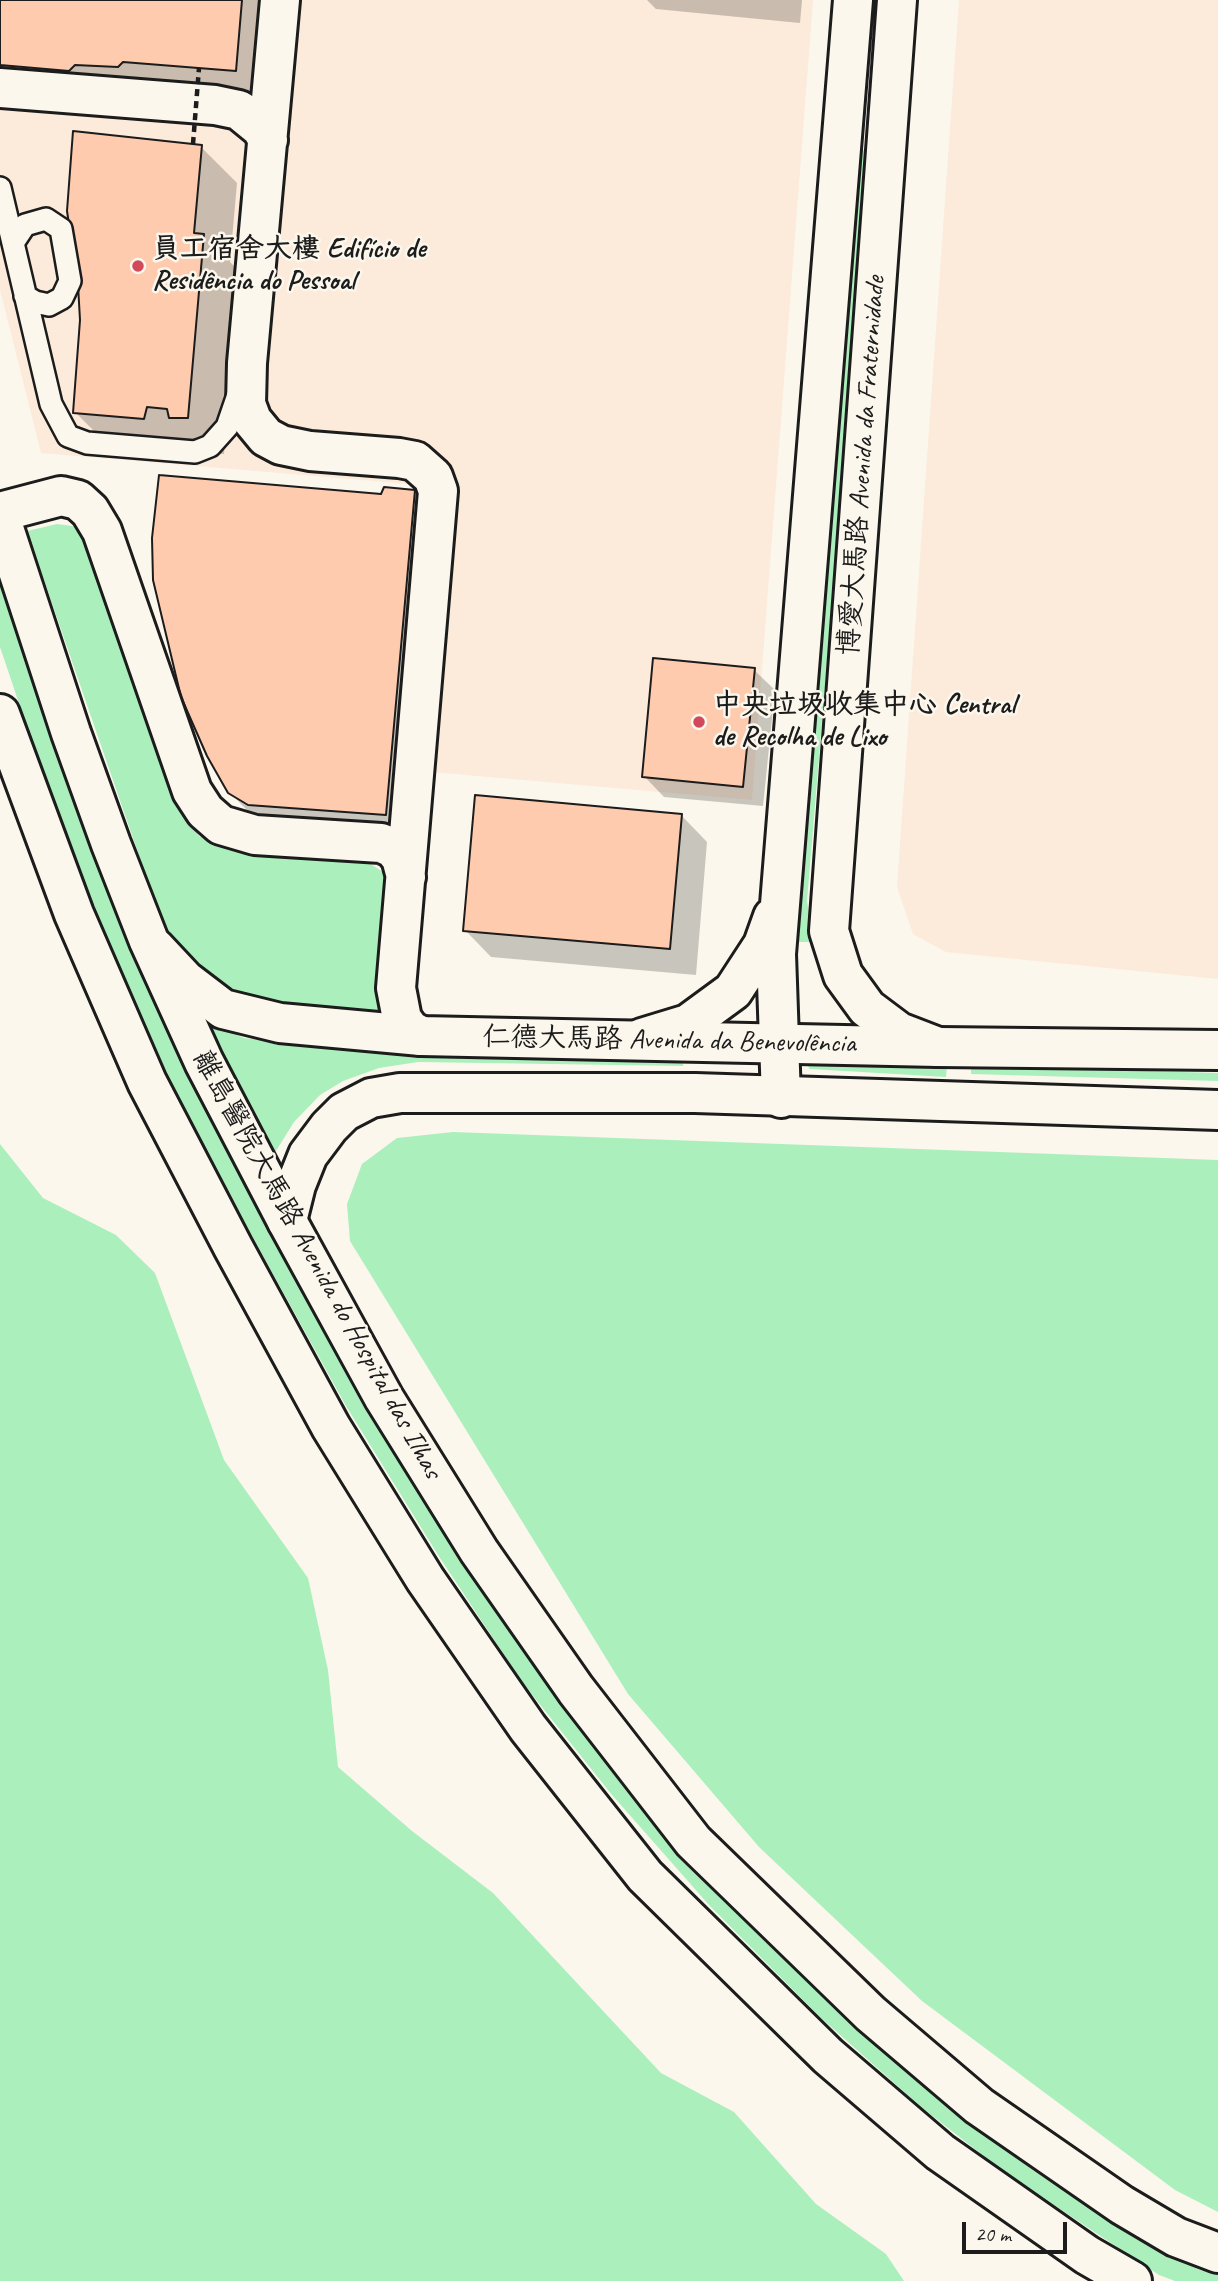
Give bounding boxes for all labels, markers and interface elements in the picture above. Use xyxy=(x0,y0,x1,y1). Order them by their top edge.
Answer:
place label: 員工宿舍大樓 Edifício de Residência do Pessoal xyxy=(152,233,425,299)
marker: 員工宿舍大樓 Edifício de Residência do Pessoal xyxy=(130,258,146,274)
street label: 博愛大馬路 Avenida da Fraternidade xyxy=(833,275,893,657)
place label: 中央垃圾收集中心 Central de Recolha de Lixo xyxy=(713,689,1015,755)
marker: 中央垃圾收集中心 Central de Recolha de Lixo xyxy=(691,714,707,730)
street label: 仁德大馬路 Avenida da Benevolência xyxy=(482,1021,856,1061)
street label: 離島醫院大馬路 Avenida do Hospital das Ilhas xyxy=(185,1045,449,1485)
scale bar xyxy=(966,2208,1071,2252)
text: 20 m xyxy=(975,2221,1011,2247)

